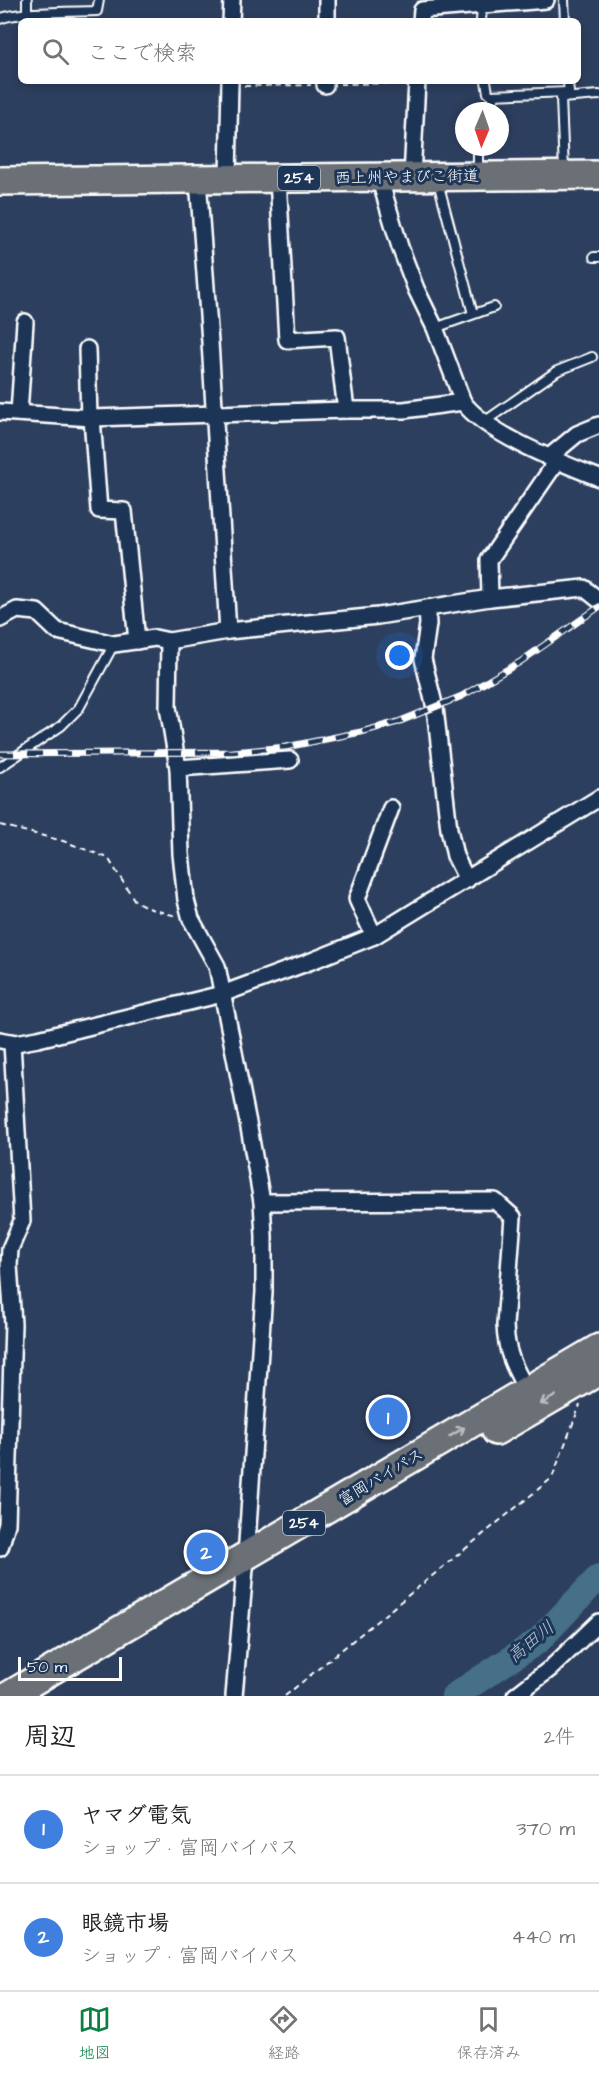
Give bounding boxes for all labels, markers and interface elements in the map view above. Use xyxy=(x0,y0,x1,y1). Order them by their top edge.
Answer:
search box xyxy=(18,18,581,84)
icon: search xyxy=(39,35,72,68)
text: ここで検索 xyxy=(87,38,197,69)
north arrow xyxy=(455,102,509,156)
street label: 西上州やまびこ街道 xyxy=(335,165,479,189)
road number: 254 xyxy=(278,166,320,190)
your location xyxy=(385,641,414,670)
pin: 1 xyxy=(368,1394,408,1440)
one-way arrow xyxy=(540,1395,557,1407)
one-way arrow xyxy=(448,1426,465,1438)
street label: 富岡バイパス xyxy=(334,1443,428,1511)
road number: 254 xyxy=(283,1511,325,1535)
pin: 2 xyxy=(186,1530,226,1574)
water label: 高田川 xyxy=(502,1615,560,1669)
scale bar xyxy=(18,1654,122,1682)
text: 50 m xyxy=(27,1656,67,1678)
text: 周辺 xyxy=(24,1719,76,1755)
text: 2件 xyxy=(544,1723,575,1751)
text: ヤマダ電気 xyxy=(81,1800,191,1831)
text: 1 xyxy=(42,1815,45,1843)
text: 370 m xyxy=(516,1815,575,1843)
text: ショップ · 富岡バイパス xyxy=(81,1834,299,1862)
text: 眼鏡市場 xyxy=(81,1908,169,1939)
text: 2 xyxy=(38,1923,49,1951)
text: 440 m xyxy=(512,1923,575,1951)
text: ショップ · 富岡バイパス xyxy=(81,1942,299,1970)
tab: 地図 xyxy=(78,2003,111,2064)
tab: 経路 xyxy=(267,2003,300,2064)
tab: 保存済み xyxy=(457,2003,521,2064)

